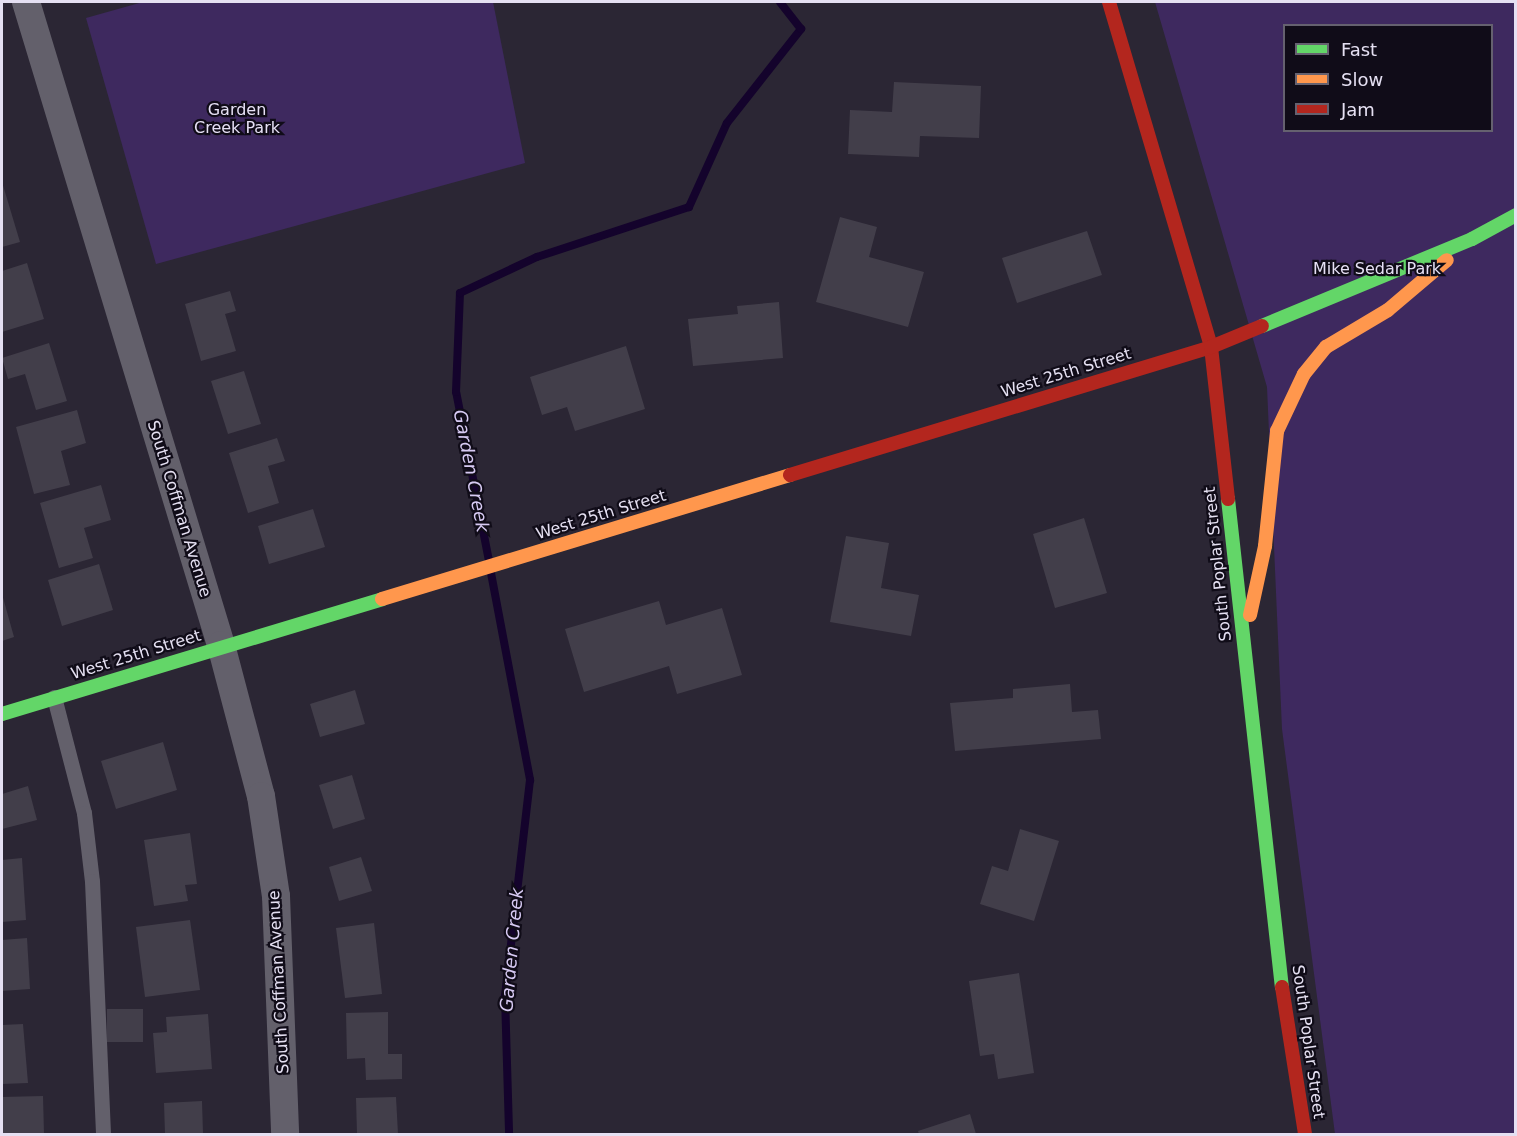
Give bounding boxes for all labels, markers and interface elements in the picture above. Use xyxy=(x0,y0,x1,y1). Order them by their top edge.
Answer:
legend xyxy=(1283,24,1493,132)
text: Fast xyxy=(1341,39,1377,60)
text: Slow xyxy=(1341,69,1383,90)
text: Jam xyxy=(1341,99,1375,120)
park label: Garden Creek Park xyxy=(194,100,280,138)
park label: Mike Sedar Park xyxy=(1313,259,1441,279)
street label: West 25th Street xyxy=(999,344,1133,402)
water label: Garden Creek xyxy=(449,408,493,534)
street label: South Coffman Avenue xyxy=(143,418,215,600)
street label: West 25th Street xyxy=(534,486,668,544)
street label: South Poplar Street xyxy=(1200,486,1236,642)
street label: West 25th Street xyxy=(69,626,203,684)
water label: Garden Creek xyxy=(496,887,528,1013)
street label: South Coffman Avenue xyxy=(265,890,293,1074)
street label: South Poplar Street xyxy=(1288,964,1328,1120)

